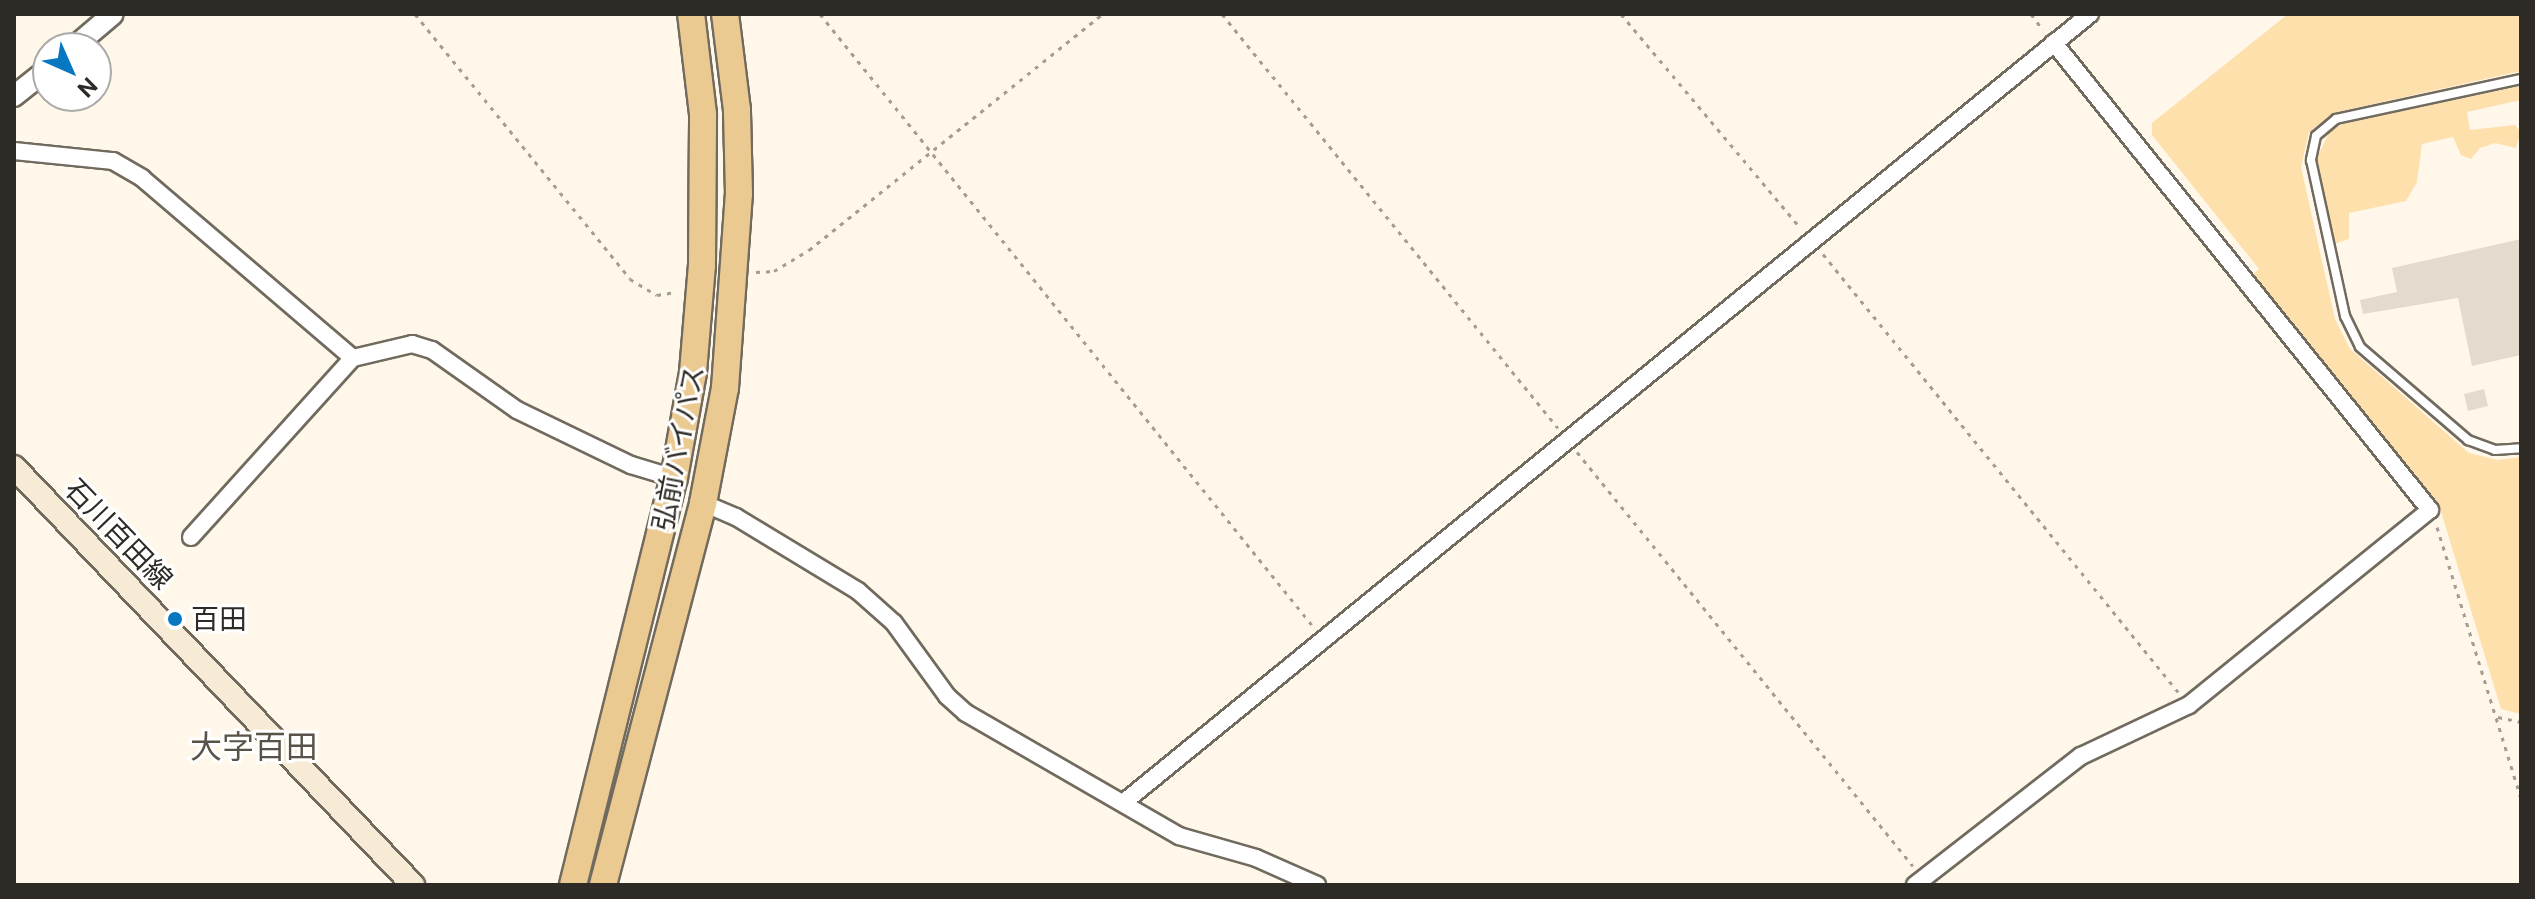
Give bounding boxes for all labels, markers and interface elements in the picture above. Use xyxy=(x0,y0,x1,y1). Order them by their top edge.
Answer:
north arrow xyxy=(32,32,112,112)
text: N xyxy=(72,72,103,103)
street label: 弘前バイパス xyxy=(645,362,711,534)
street label: 石川百田線 xyxy=(58,472,180,596)
place label: 百田 xyxy=(191,602,247,636)
marker: 百田 xyxy=(166,610,184,628)
district label: 大字百田 xyxy=(190,728,318,766)

